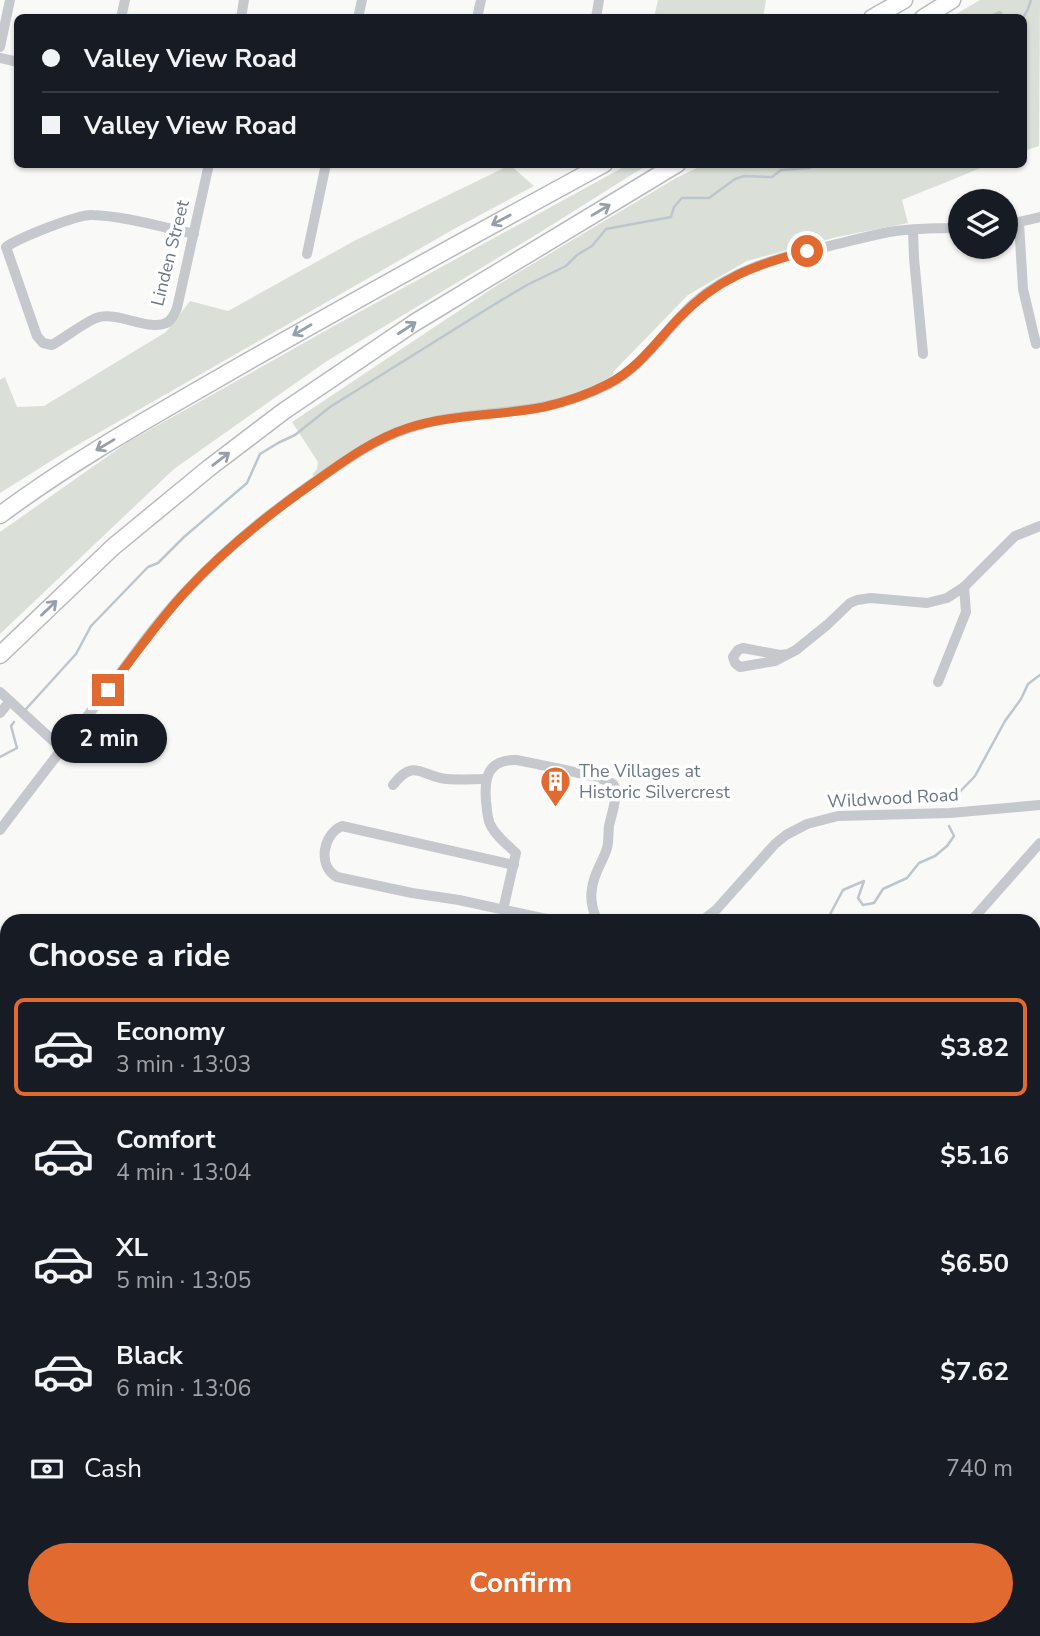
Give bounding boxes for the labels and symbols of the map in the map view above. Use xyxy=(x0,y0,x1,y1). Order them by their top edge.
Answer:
street label: Linden Street xyxy=(145,197,195,308)
one-way arrow xyxy=(591,202,611,216)
one-way arrow xyxy=(491,214,512,227)
route start xyxy=(791,235,823,267)
one-way arrow xyxy=(397,321,416,335)
one-way arrow xyxy=(292,324,312,338)
one-way arrow xyxy=(96,438,116,452)
one-way arrow xyxy=(211,451,230,466)
one-way arrow xyxy=(40,599,57,616)
route end xyxy=(92,674,124,706)
callout: 2 min xyxy=(50,714,166,764)
place label: The Villages at Historic Silvercrest xyxy=(579,759,730,804)
building icon: The Villages at Historic Silvercrest xyxy=(539,764,573,808)
street label: Wildwood Road xyxy=(827,783,959,813)

